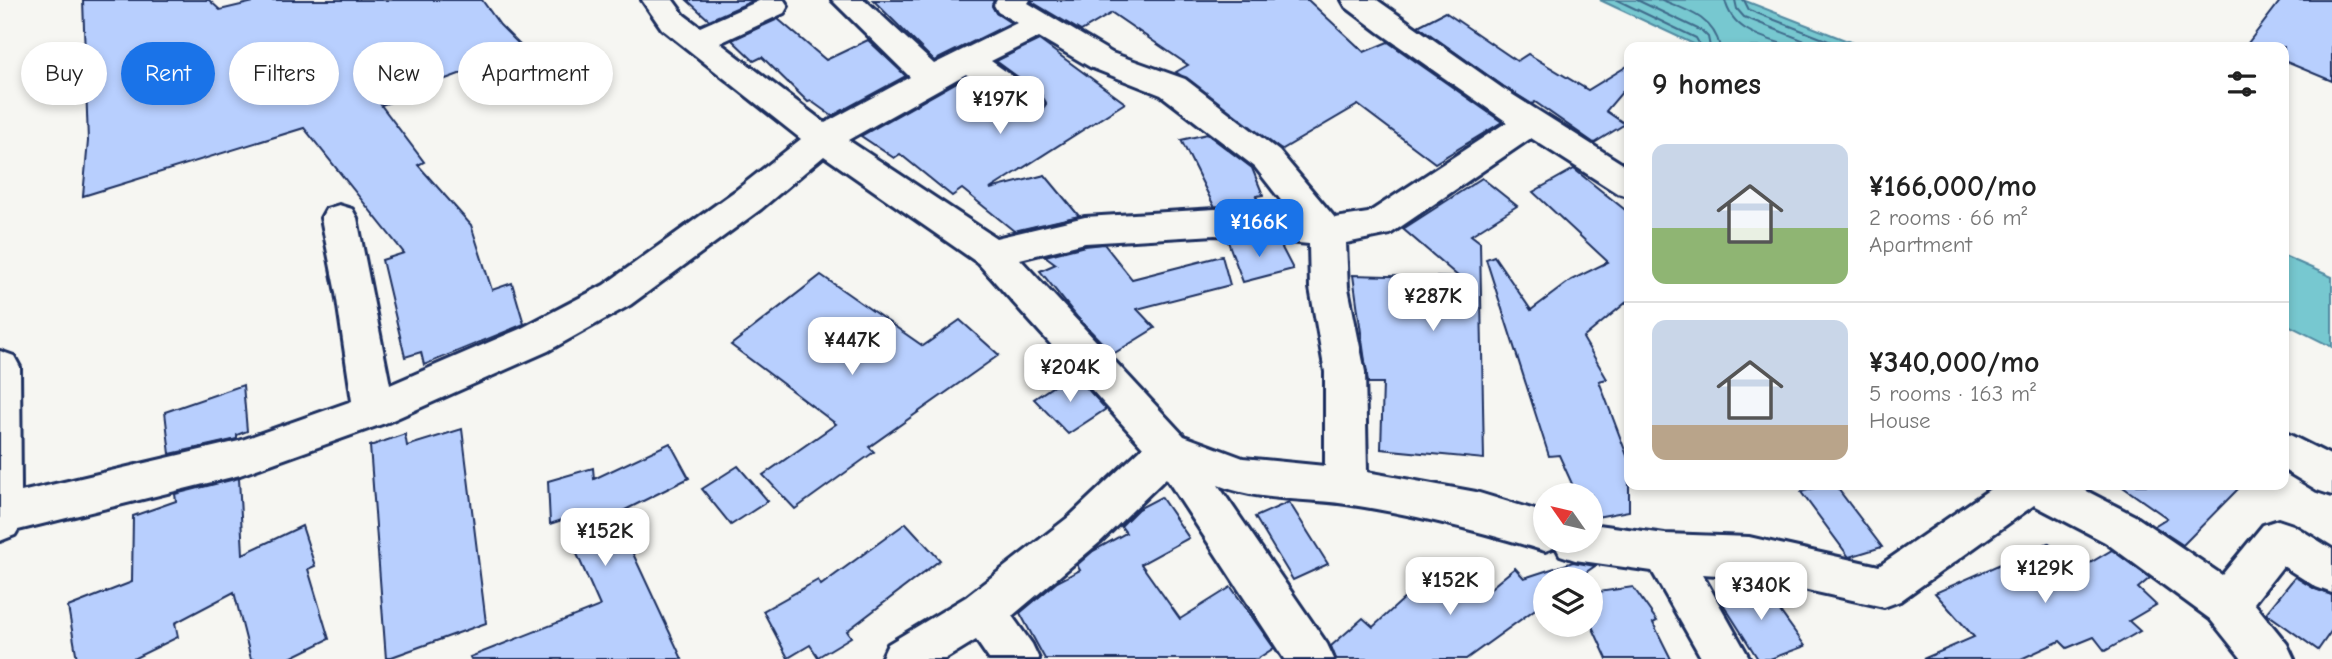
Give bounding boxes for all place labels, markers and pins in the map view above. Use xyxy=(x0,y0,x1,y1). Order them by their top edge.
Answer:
pin: ¥197K xyxy=(951,76,1049,136)
pin: ¥166K xyxy=(1210,200,1308,259)
pin: ¥287K xyxy=(1384,274,1482,333)
pin: ¥447K xyxy=(803,318,901,377)
pin: ¥204K xyxy=(1021,344,1119,404)
pin: ¥152K xyxy=(556,508,654,568)
pin: ¥129K xyxy=(1996,546,2094,605)
pin: ¥152K xyxy=(1401,558,1499,617)
pin: ¥340K xyxy=(1712,562,1810,622)

